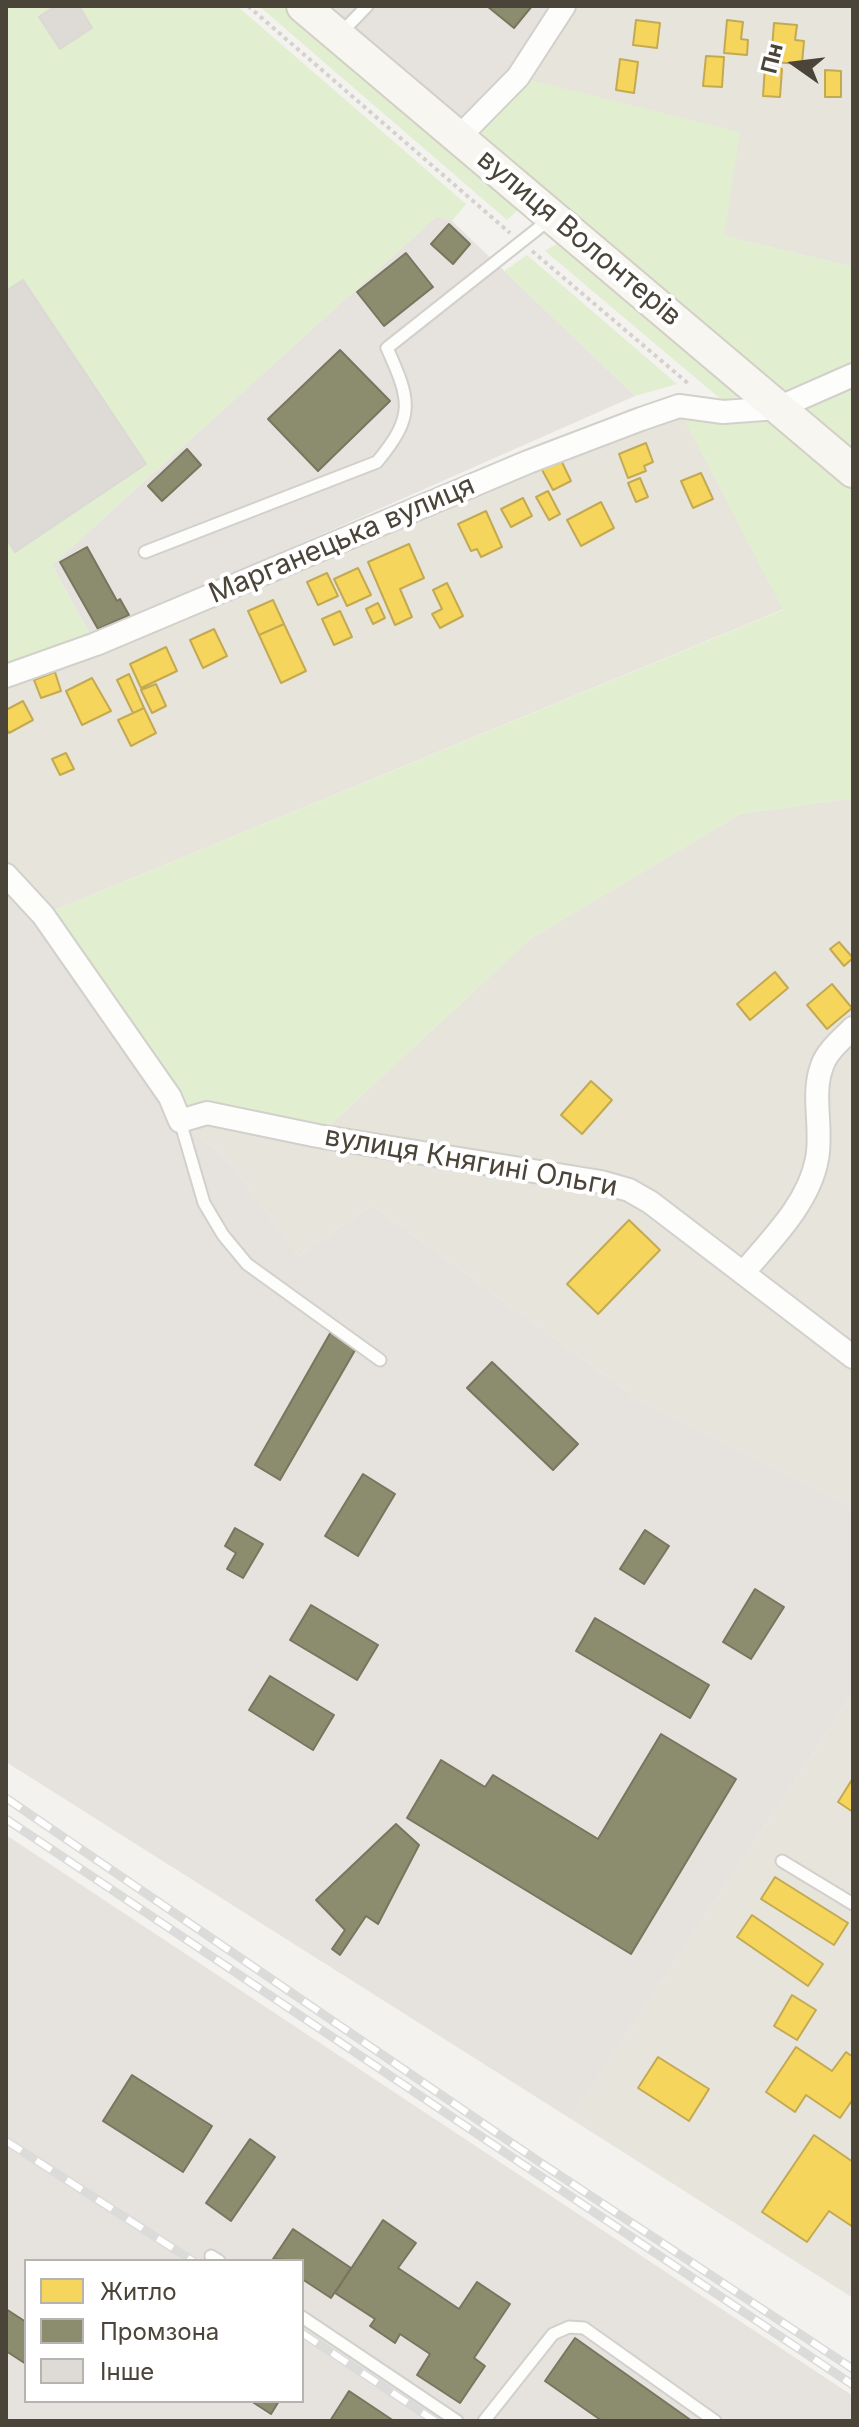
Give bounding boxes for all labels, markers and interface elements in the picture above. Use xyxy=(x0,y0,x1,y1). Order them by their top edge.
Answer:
north arrow xyxy=(755,24,835,104)
text: Пн xyxy=(755,40,788,76)
street label: вулиця Волонтерів xyxy=(470,143,688,333)
street label: Марганецька вулиця xyxy=(204,469,480,611)
street label: вулиця Княгині Ольги xyxy=(322,1120,620,1204)
legend xyxy=(24,2259,304,2403)
text: Житло xyxy=(100,2277,177,2306)
text: Промзона xyxy=(100,2317,219,2346)
text: Інше xyxy=(100,2357,154,2386)

